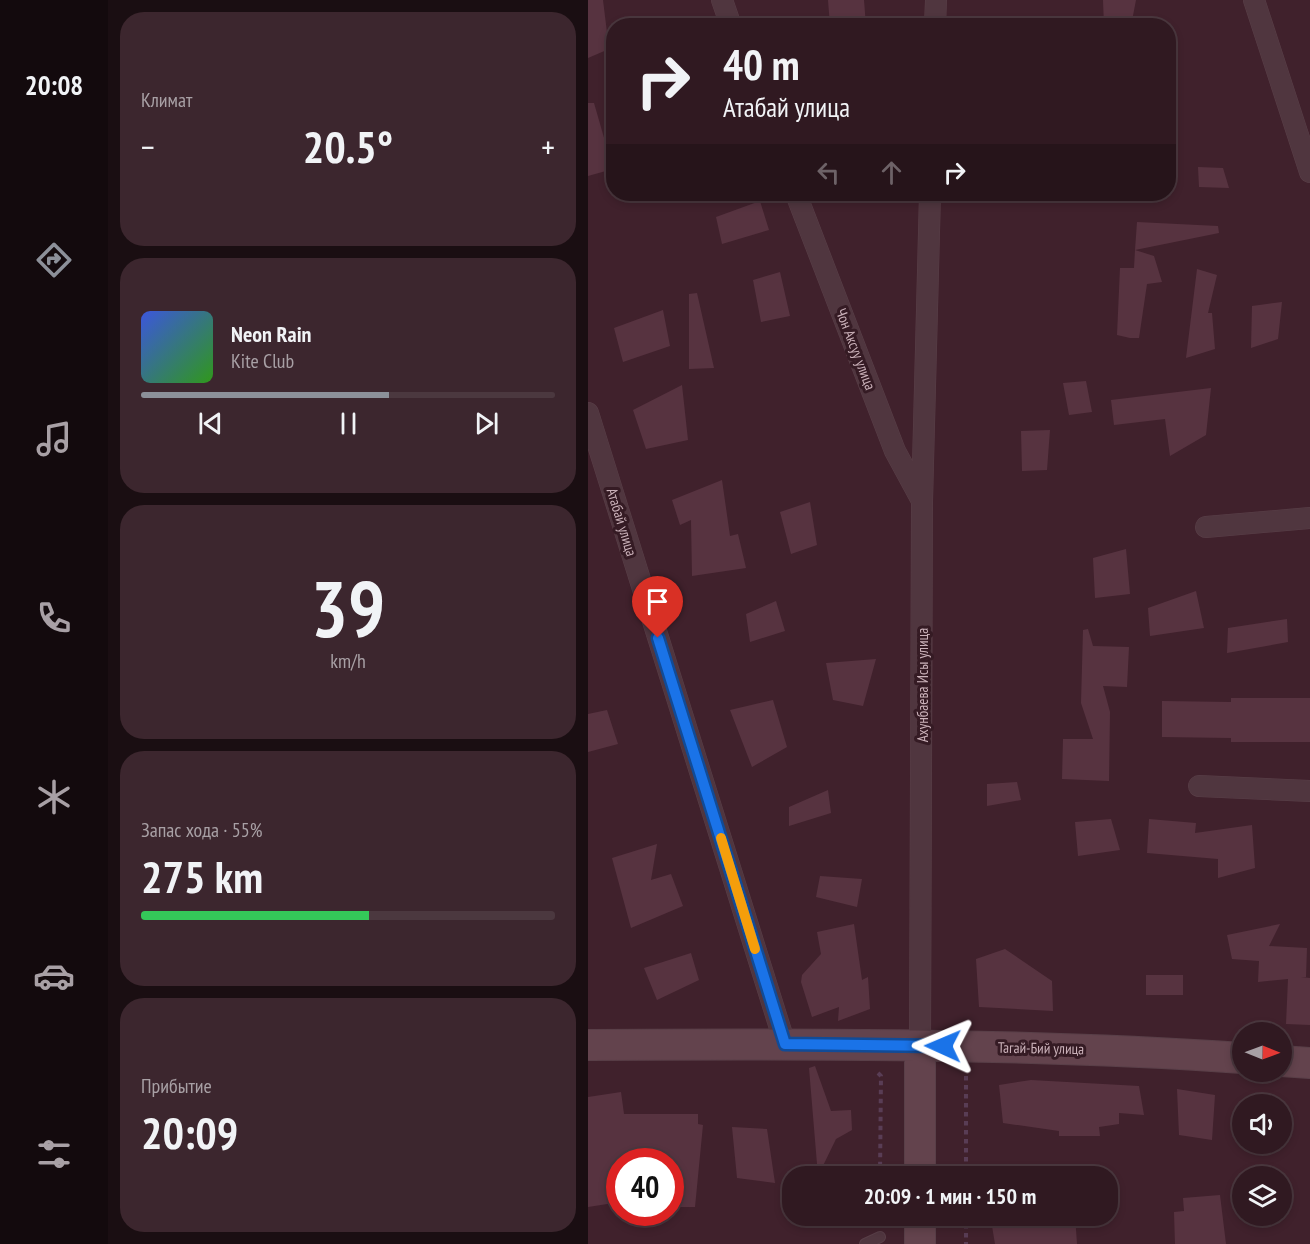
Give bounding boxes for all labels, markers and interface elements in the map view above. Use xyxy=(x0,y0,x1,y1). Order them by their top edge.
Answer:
text: 40 m xyxy=(723,37,800,92)
icon: right xyxy=(624,42,702,120)
text: 20:08 xyxy=(25,68,83,102)
text: Климат xyxy=(141,87,192,113)
text: Атабай улица xyxy=(723,90,850,124)
text: 20.5° xyxy=(303,117,393,175)
text: − xyxy=(141,125,155,168)
text: + xyxy=(541,125,555,168)
icon: left xyxy=(812,156,845,189)
icon: ahead xyxy=(875,156,908,189)
icon: right xyxy=(938,156,971,189)
icon: directions xyxy=(33,239,75,281)
street label: Чон Аксуу улица xyxy=(832,306,880,392)
text: Neon Rain xyxy=(231,320,311,348)
text: Kite Club xyxy=(231,348,294,374)
icon: previous xyxy=(194,407,227,440)
icon: pause xyxy=(332,407,365,440)
icon: next xyxy=(470,407,503,440)
icon: music xyxy=(33,418,75,460)
street label: Атабай улица xyxy=(603,486,641,558)
text: 39 xyxy=(311,558,385,659)
pin xyxy=(632,576,683,638)
icon: arrive xyxy=(641,585,674,618)
icon: phone xyxy=(33,597,75,639)
street label: Ахунбаева Исы улица xyxy=(913,628,932,742)
text: km/h xyxy=(330,648,366,674)
icon: climate xyxy=(33,776,75,818)
text: Запас хода · 55% xyxy=(141,817,262,843)
text: 275 km xyxy=(141,847,263,905)
icon: car xyxy=(33,955,75,997)
position arrow xyxy=(911,1014,975,1078)
north arrow xyxy=(1232,1022,1292,1082)
map controls xyxy=(1232,1022,1292,1226)
street label: Тагай-Бий улица xyxy=(998,1038,1084,1058)
text: Прибытие xyxy=(141,1073,212,1099)
button: sound xyxy=(1232,1094,1292,1154)
text: 20:09 xyxy=(141,1103,238,1161)
icon: filters xyxy=(33,1133,75,1175)
speed limit sign: 40 xyxy=(606,1148,684,1226)
button: layers xyxy=(1232,1166,1292,1226)
text: 20:09 · 1 мин · 150 m xyxy=(864,1182,1036,1210)

